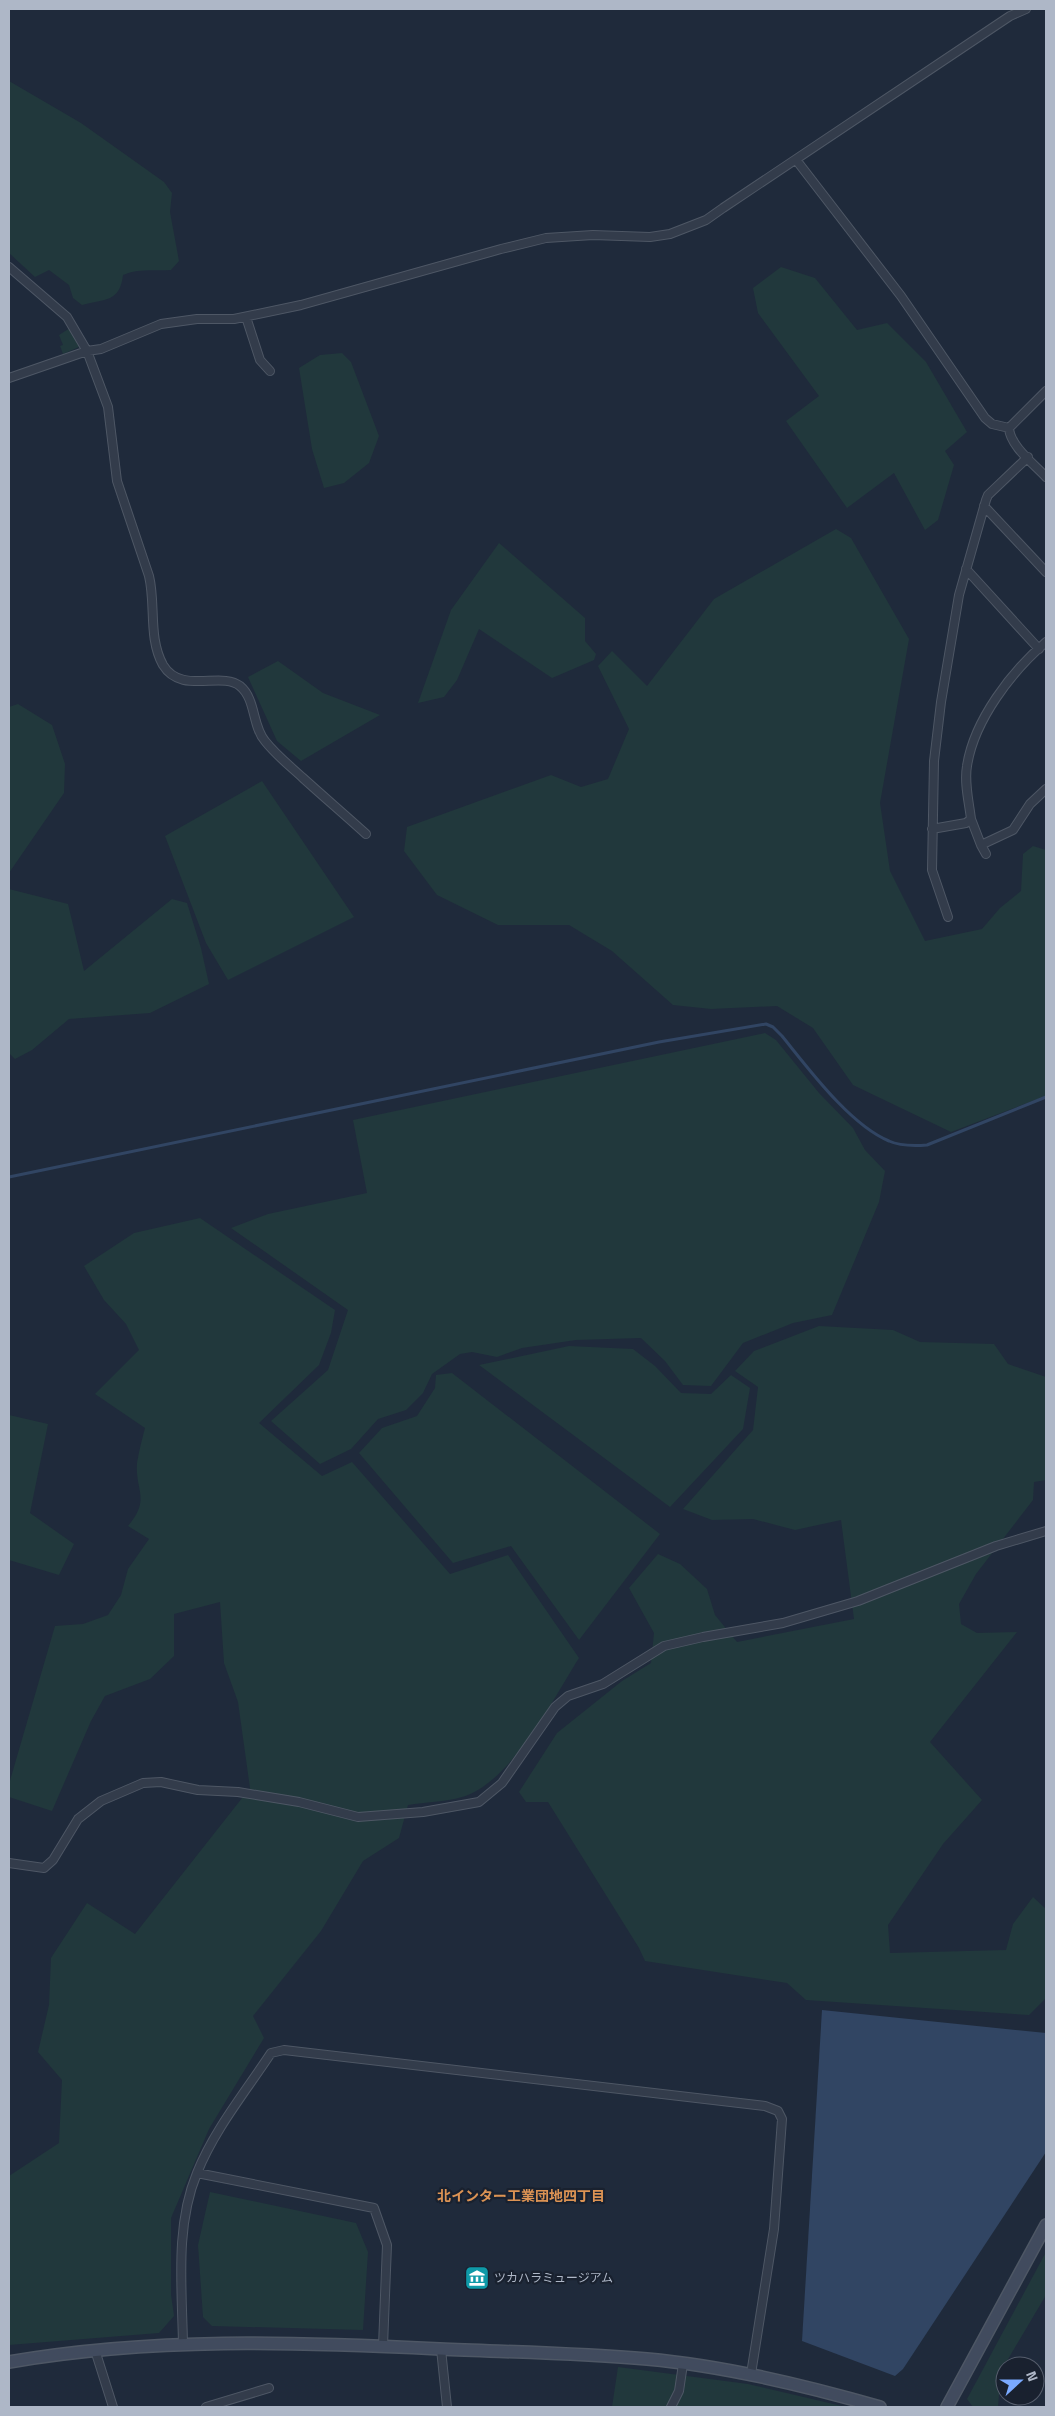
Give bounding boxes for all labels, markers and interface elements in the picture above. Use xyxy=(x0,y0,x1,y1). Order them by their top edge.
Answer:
district label: 北インター工業団地四丁目 xyxy=(437,2185,605,2206)
museum icon: ツカハラミュージアム xyxy=(464,2265,490,2291)
place label: ツカハラミュージアム xyxy=(494,2268,613,2287)
north arrow xyxy=(995,2356,1045,2406)
text: N xyxy=(1021,2368,1044,2384)

